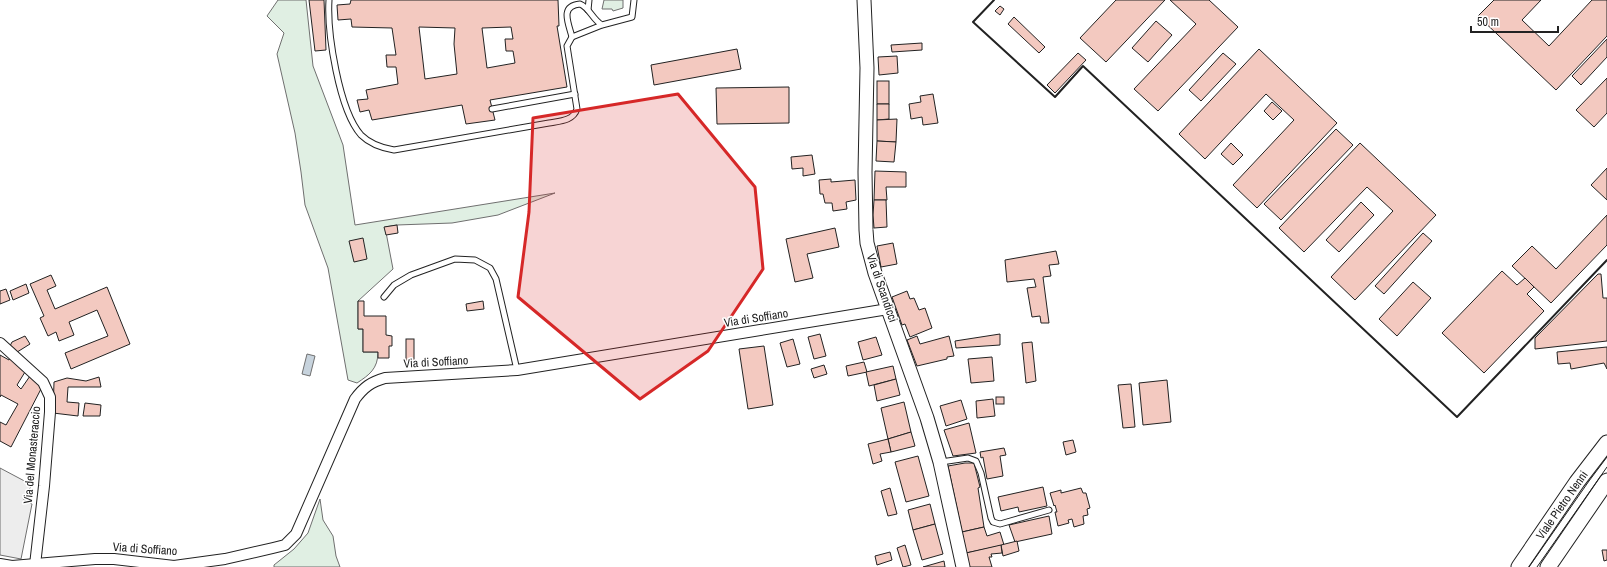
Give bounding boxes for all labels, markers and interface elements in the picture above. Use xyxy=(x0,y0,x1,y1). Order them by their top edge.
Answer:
scale bar xyxy=(1471,8,1558,34)
text: 50 m xyxy=(1477,14,1499,30)
street label: Via di Scandicci xyxy=(863,252,901,324)
street label: Via di Soffiano xyxy=(723,305,789,331)
street label: Via di Soffiano xyxy=(403,352,469,372)
street label: Via del Monasteraccio xyxy=(20,406,44,504)
street label: Viale Pietro Nenni xyxy=(1532,468,1592,542)
street label: Via di Soffiano xyxy=(112,539,178,559)

